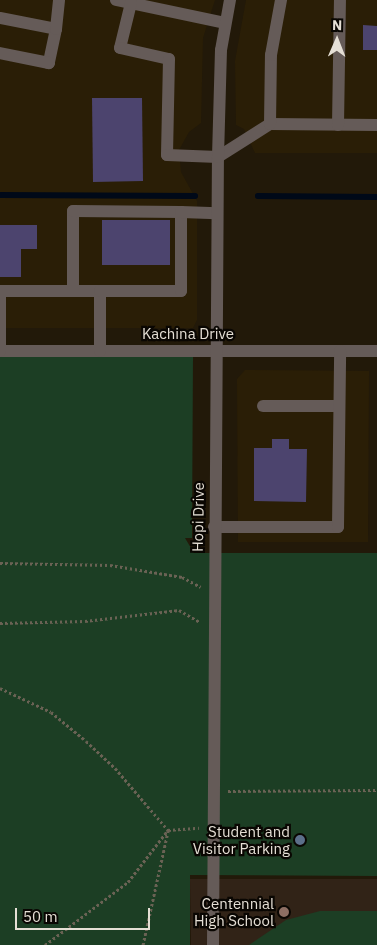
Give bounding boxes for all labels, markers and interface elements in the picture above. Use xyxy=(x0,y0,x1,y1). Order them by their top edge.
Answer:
north arrow xyxy=(312,15,362,65)
text: N xyxy=(332,16,342,34)
street label: Kachina Drive xyxy=(142,325,234,343)
street label: Hopi Drive xyxy=(188,482,208,552)
place label: Student and Visitor Parking xyxy=(193,822,290,857)
marker: Student and Visitor Parking xyxy=(294,834,306,846)
place label: Centennial High School xyxy=(194,894,274,929)
scale bar xyxy=(18,898,152,930)
marker: Centennial High School xyxy=(278,906,290,918)
text: 50 m xyxy=(23,907,58,926)

